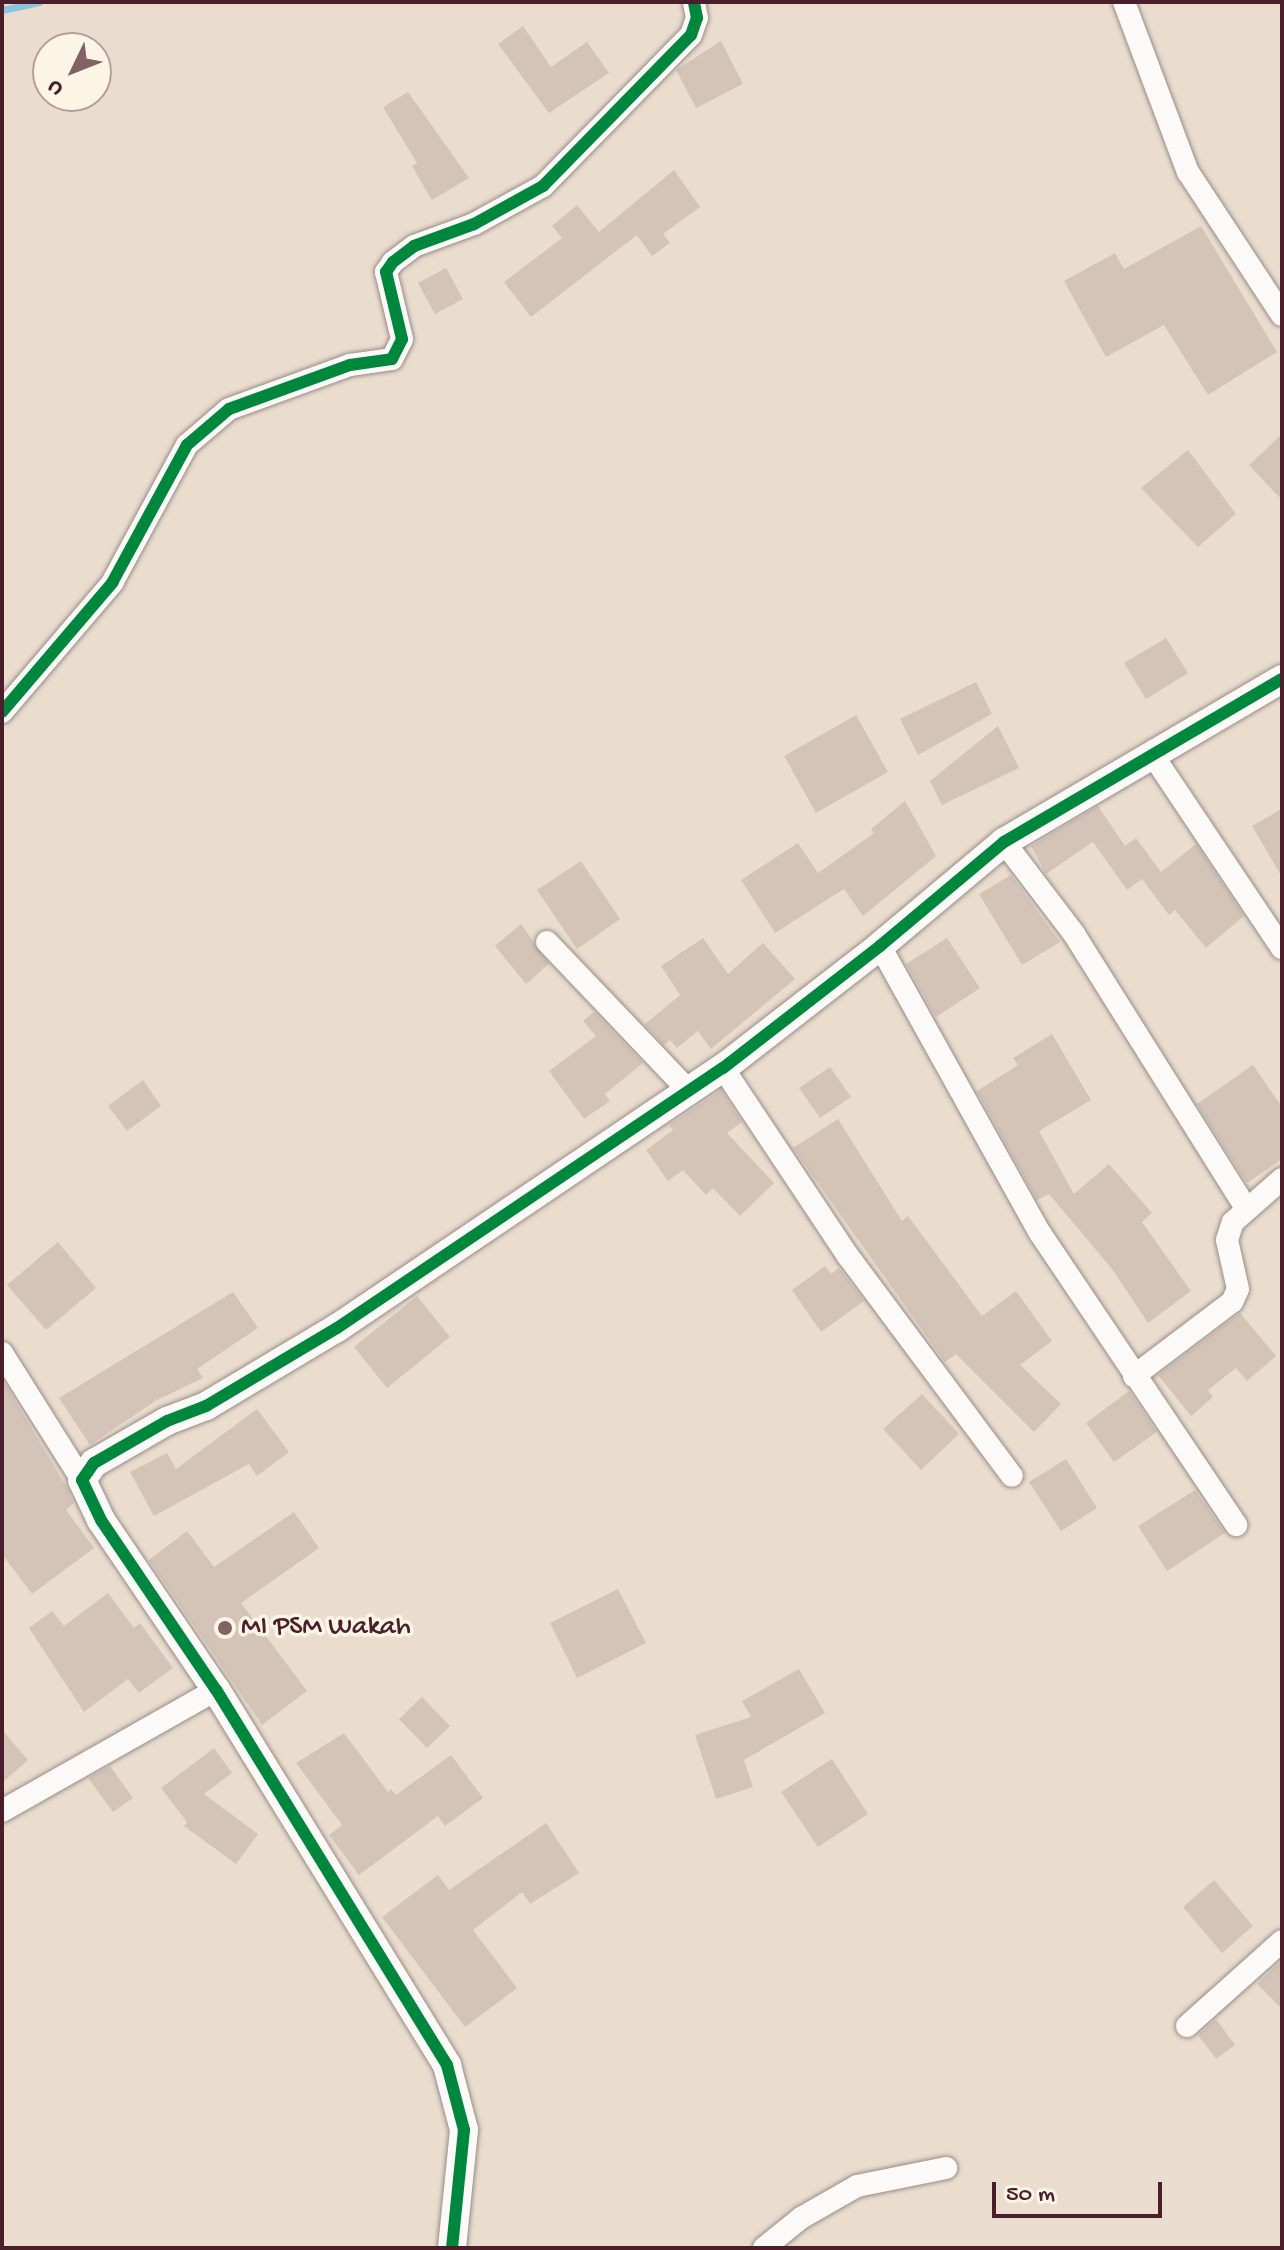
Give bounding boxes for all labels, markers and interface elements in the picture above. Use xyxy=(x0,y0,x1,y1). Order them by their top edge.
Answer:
north arrow xyxy=(32,32,112,112)
text: U xyxy=(42,73,70,101)
place label: MI PSM Wakah xyxy=(241,1611,411,1645)
marker: MI PSM Wakah xyxy=(216,1619,234,1637)
scale bar xyxy=(996,2166,1166,2216)
text: 50 m xyxy=(1006,2181,1055,2210)

